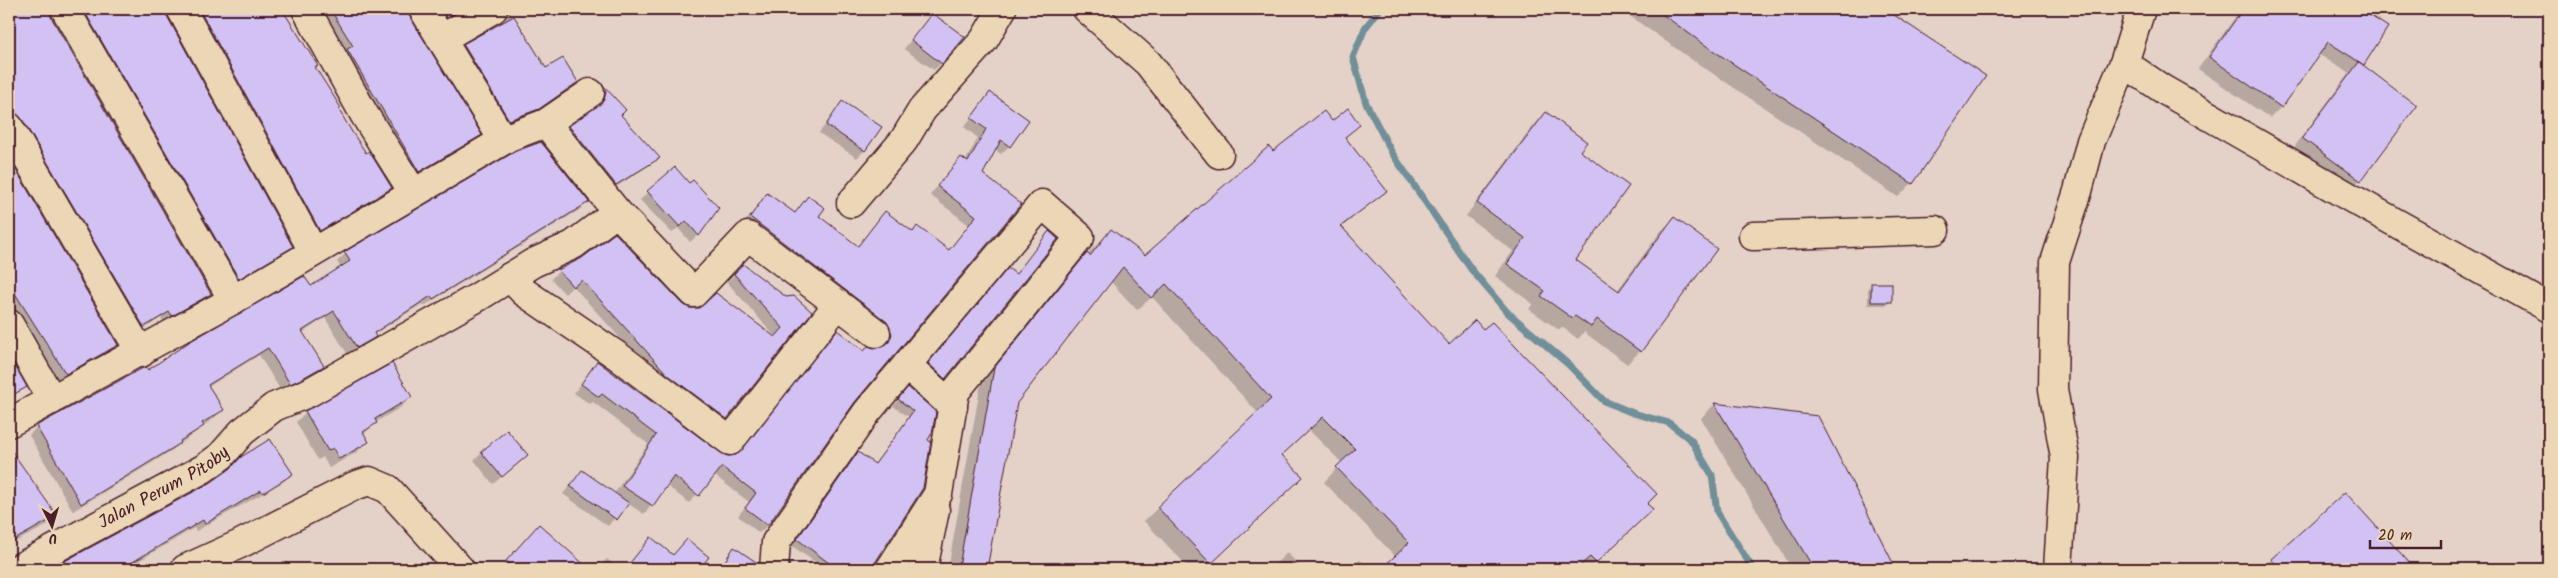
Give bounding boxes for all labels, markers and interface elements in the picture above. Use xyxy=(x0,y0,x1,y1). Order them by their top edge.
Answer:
street label: Jalan Perum Pitoby xyxy=(93,440,238,537)
north arrow xyxy=(28,500,78,550)
scale bar xyxy=(2370,518,2442,550)
text: 20 m xyxy=(2378,524,2412,548)
text: U xyxy=(47,527,58,549)

